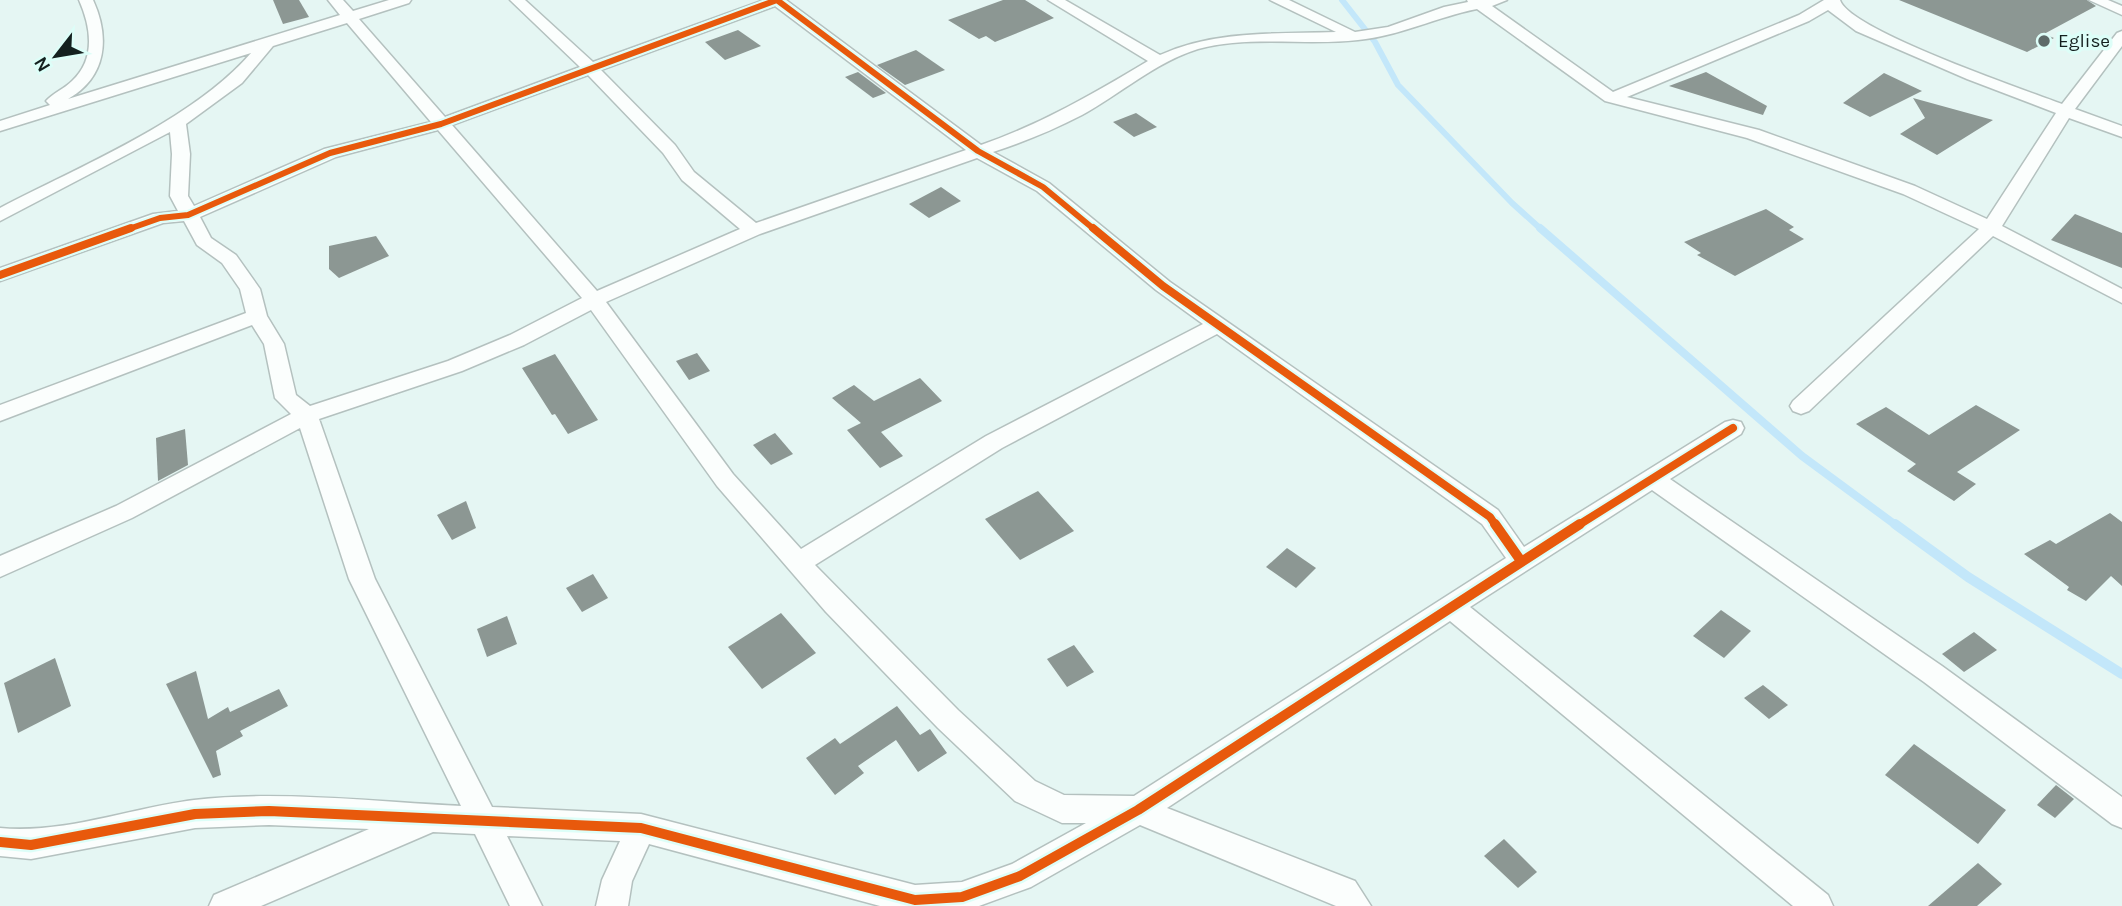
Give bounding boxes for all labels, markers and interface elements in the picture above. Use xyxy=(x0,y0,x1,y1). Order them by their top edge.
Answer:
north arrow xyxy=(21,21,91,91)
place label: Eglise xyxy=(2058,30,2110,52)
marker: Eglise xyxy=(2036,33,2052,49)
text: N xyxy=(29,53,55,76)

